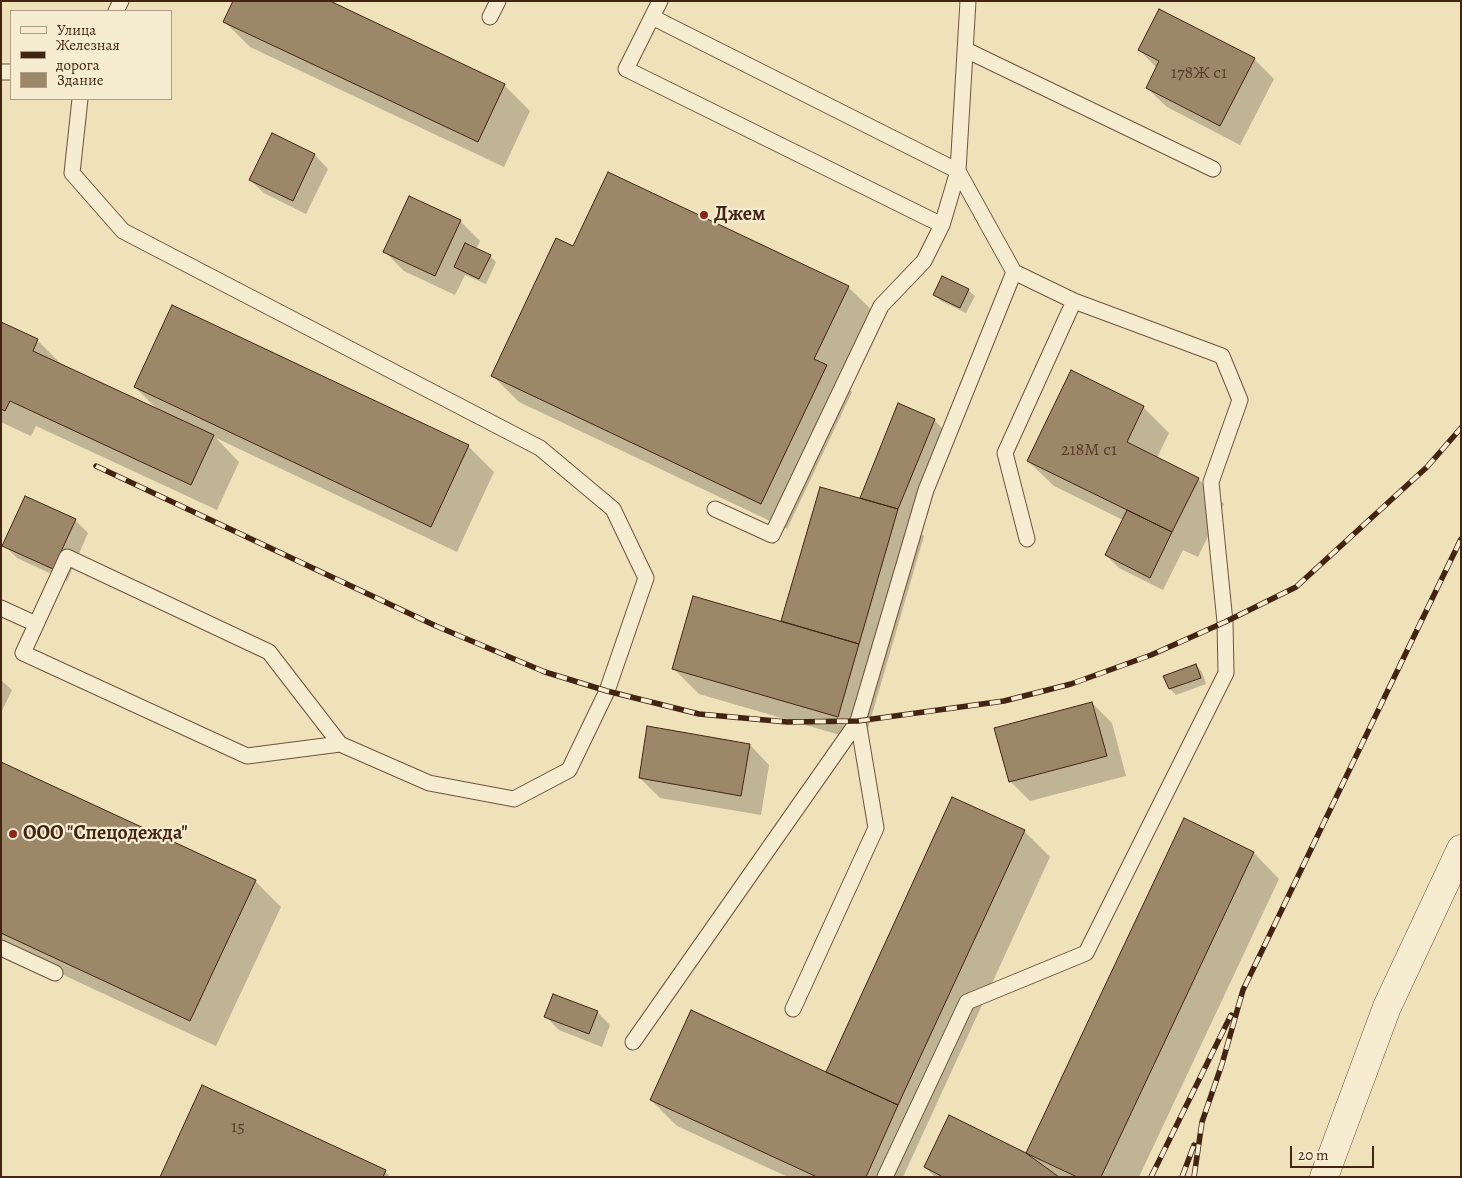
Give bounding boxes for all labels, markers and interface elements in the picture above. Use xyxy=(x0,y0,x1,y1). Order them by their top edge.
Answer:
legend xyxy=(10,10,172,100)
text: Улица xyxy=(57,20,96,40)
text: Железная дорога xyxy=(56,35,120,75)
house number: 178Ж с1 xyxy=(1171,63,1227,85)
text: Здание xyxy=(57,70,104,90)
place label: Джем xyxy=(714,203,766,227)
marker: Джем xyxy=(698,209,710,221)
house number: 218М с1 xyxy=(1061,440,1117,462)
place label: ООО "Спецодежда" xyxy=(23,822,188,846)
marker: ООО "Спецодежда" xyxy=(7,828,19,840)
house number: 15 xyxy=(231,1117,245,1139)
scale bar xyxy=(1292,1136,1376,1168)
text: 20 m xyxy=(1298,1145,1329,1165)

